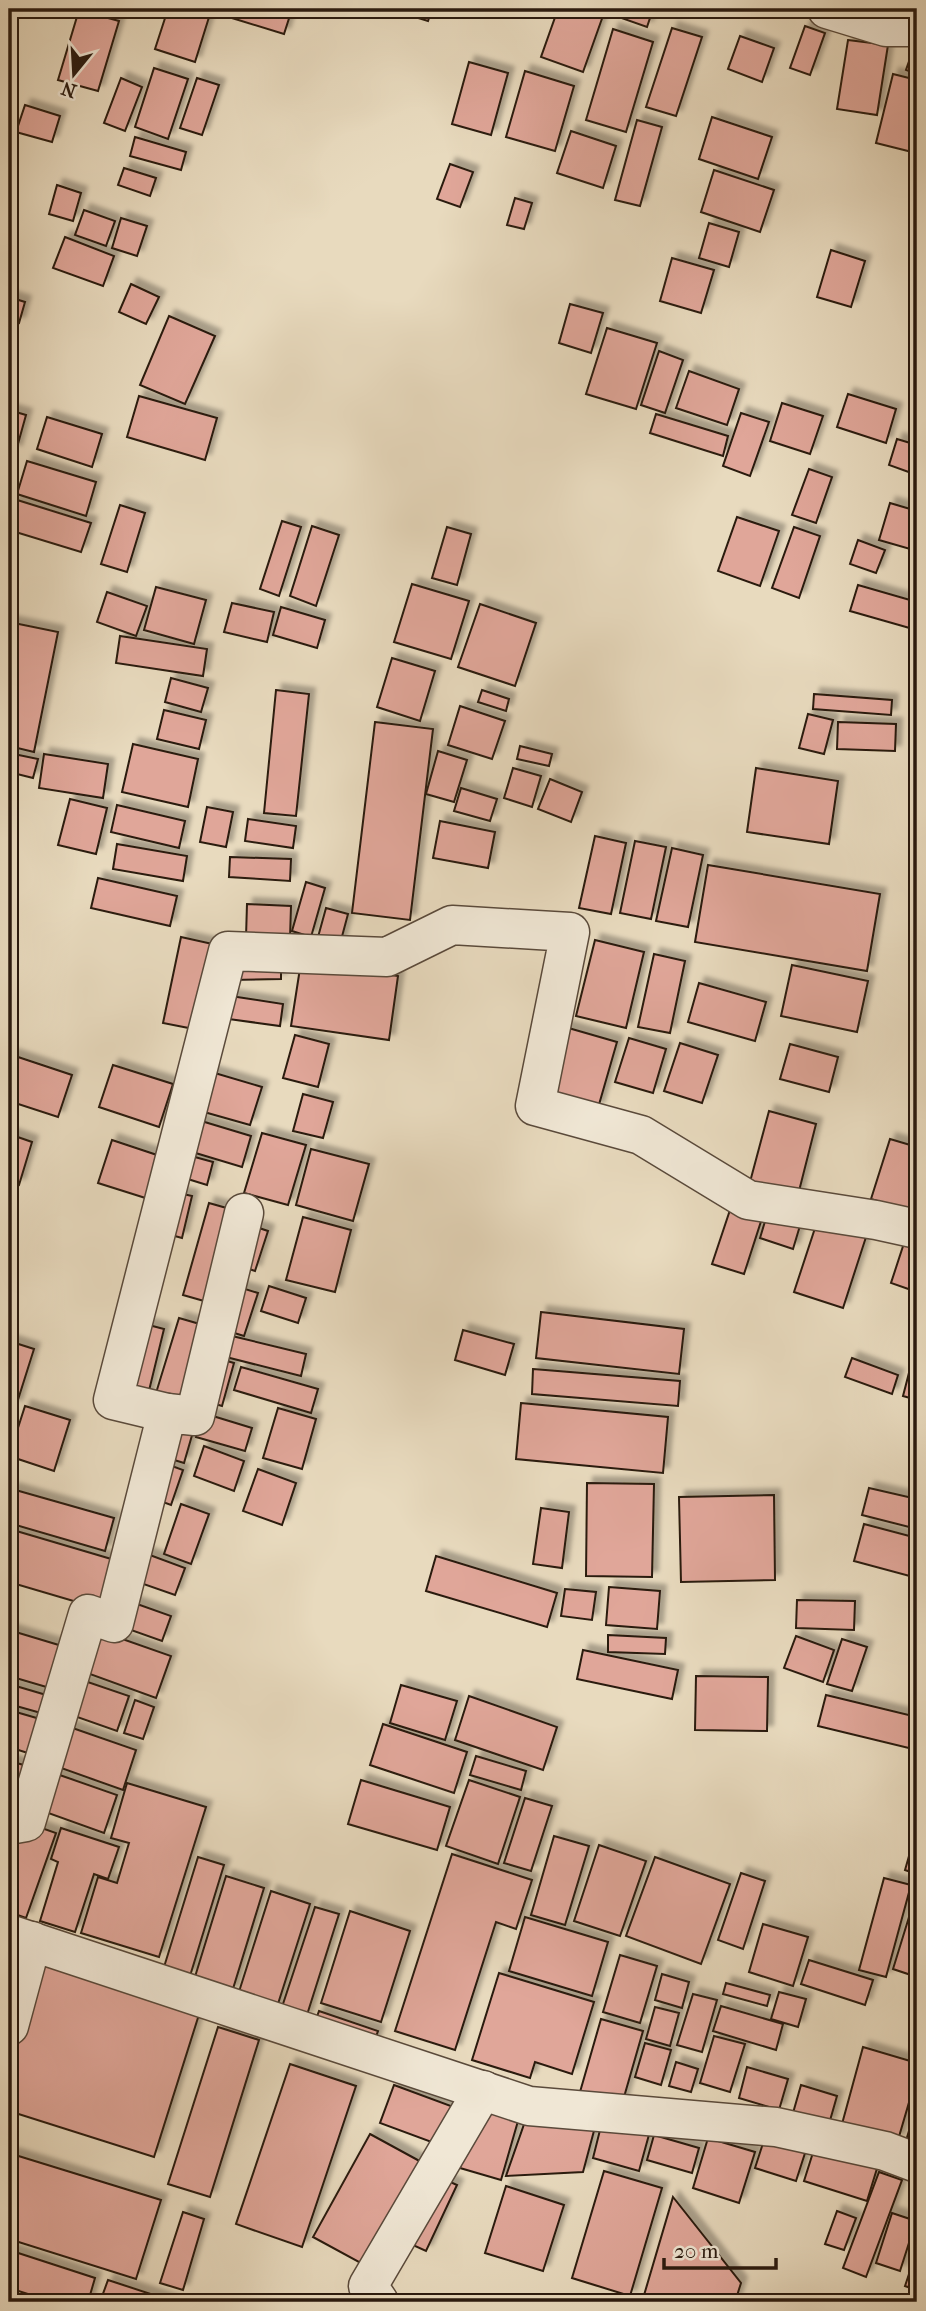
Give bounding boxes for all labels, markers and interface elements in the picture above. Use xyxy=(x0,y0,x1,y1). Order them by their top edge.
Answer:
north arrow xyxy=(38,38,108,108)
text: N xyxy=(58,76,79,102)
scale bar xyxy=(664,2227,776,2271)
text: 20 m xyxy=(674,2239,719,2263)

